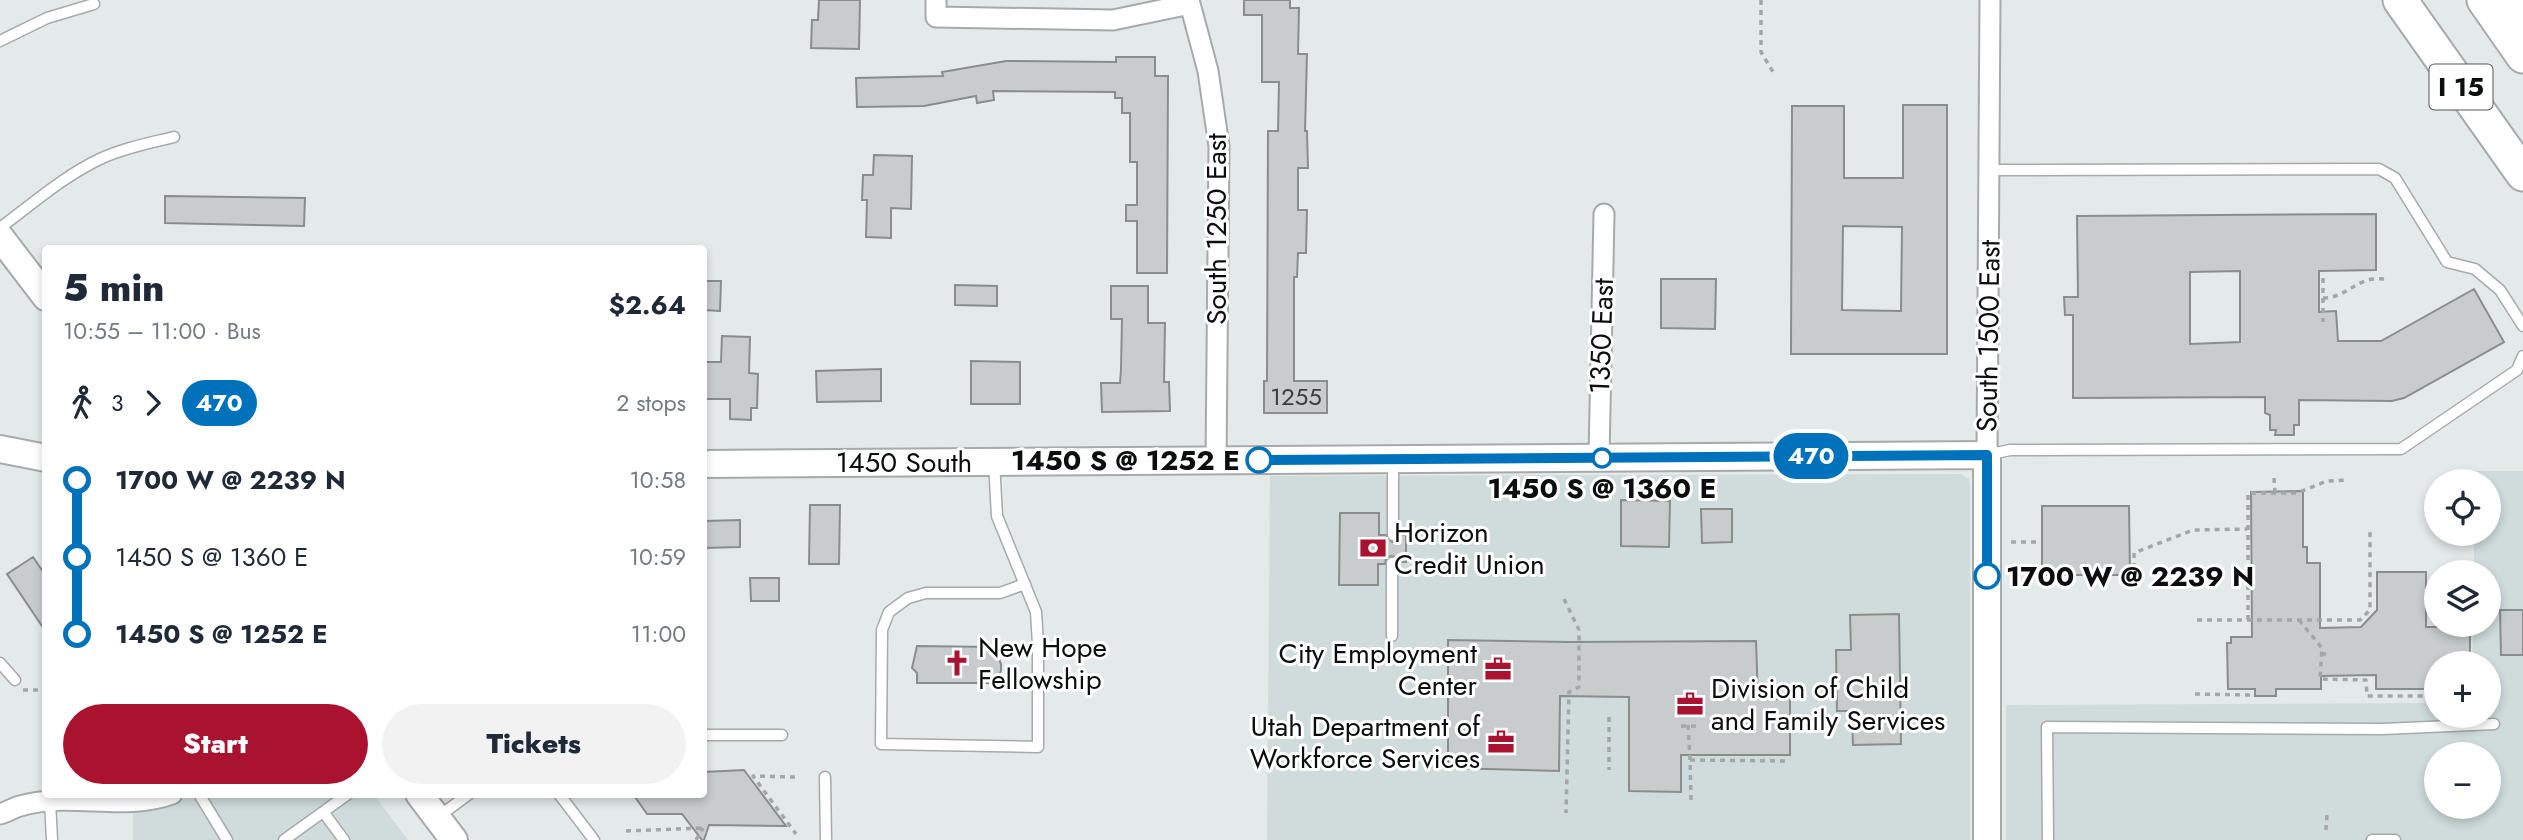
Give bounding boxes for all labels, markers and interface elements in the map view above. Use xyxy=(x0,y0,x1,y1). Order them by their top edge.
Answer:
road number: I 15 xyxy=(2430,64,2492,110)
street label: South 1250 East xyxy=(1196,133,1237,325)
street label: South 1500 East xyxy=(1966,239,2011,433)
text: 5 min xyxy=(63,260,165,315)
street label: 1350 East xyxy=(1579,277,1624,395)
text: $2.64 xyxy=(609,286,686,324)
text: 10:55 – 11:00 · Bus xyxy=(63,314,261,348)
house number: 1255 xyxy=(1270,379,1322,414)
icon: walk xyxy=(63,384,101,422)
icon: forward xyxy=(134,384,172,422)
text: 470 xyxy=(196,385,243,420)
text: 3 xyxy=(111,386,124,420)
text: 2 stops xyxy=(616,386,686,420)
line badge: 470 xyxy=(1771,433,1851,479)
text: 470 xyxy=(1787,438,1835,473)
place label: 1450 S @ 1252 E xyxy=(1011,440,1240,481)
street label: 1450 South xyxy=(836,442,972,483)
marker: 1450 S @ 1252 E xyxy=(1246,447,1272,473)
marker: 1450 S @ 1360 E xyxy=(1592,448,1612,468)
text: 1700 W @ 2239 N xyxy=(115,461,346,499)
text: 10:58 xyxy=(629,463,686,497)
place label: 1450 S @ 1360 E xyxy=(1488,468,1716,509)
map controls xyxy=(2424,469,2501,819)
button: locate xyxy=(2424,469,2501,546)
place label: Horizon Credit Union xyxy=(1394,512,1545,585)
bank icon: Horizon Credit Union xyxy=(1358,533,1388,563)
text: 1450 S @ 1360 E xyxy=(115,538,308,576)
text: 10:59 xyxy=(629,540,686,574)
place label: 1700 W @ 2239 N xyxy=(2006,556,2254,597)
button: layers xyxy=(2424,560,2501,637)
marker: 1700 W @ 2239 N xyxy=(1974,563,2000,589)
text: 1450 S @ 1252 E xyxy=(115,615,328,653)
text: 11:00 xyxy=(631,617,686,651)
place label: New Hope Fellowship xyxy=(978,627,1107,700)
place label: City Employment Center xyxy=(1279,633,1477,706)
church icon: New Hope Fellowship xyxy=(942,648,972,678)
button: + xyxy=(2424,651,2501,728)
office icon: City Employment Center xyxy=(1483,654,1513,684)
place label: Division of Child and Family Services xyxy=(1711,668,1945,741)
office icon: Division of Child and Family Services xyxy=(1675,689,1705,719)
button: Start xyxy=(63,704,368,784)
button: Tickets xyxy=(382,704,686,784)
place label: Utah Department of Workforce Services xyxy=(1250,706,1481,779)
office icon: Utah Department of Workforce Services xyxy=(1486,727,1516,757)
button: − xyxy=(2424,742,2501,819)

